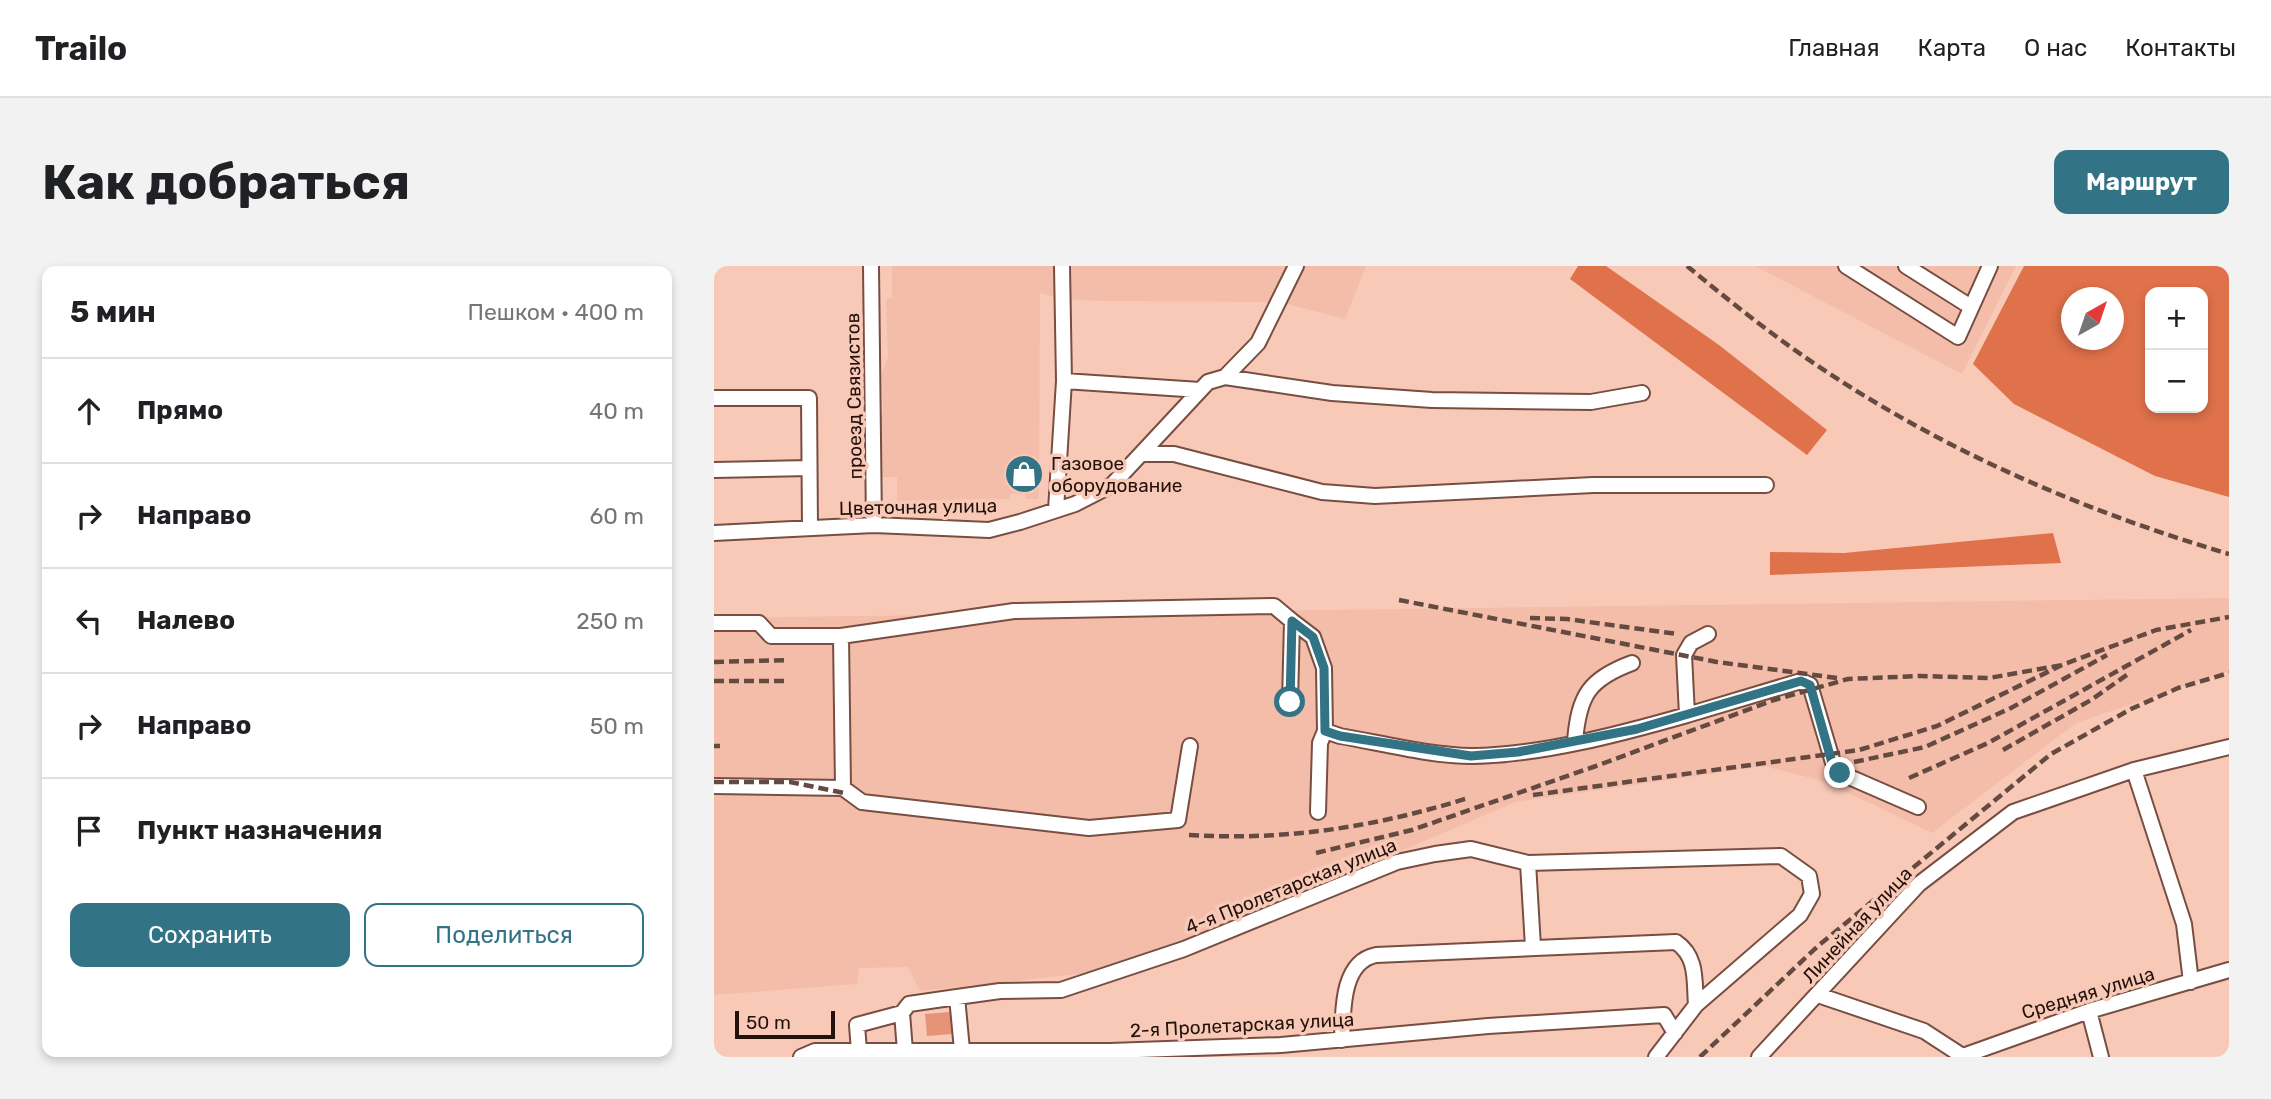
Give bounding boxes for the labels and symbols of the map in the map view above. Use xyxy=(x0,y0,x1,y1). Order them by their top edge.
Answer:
north arrow xyxy=(2061,287,2124,350)
street label: проезд Связистов xyxy=(841,312,867,480)
place label: Газовое оборудование xyxy=(1051,452,1182,497)
shop icon: Газовое оборудование xyxy=(1003,453,1045,495)
street label: Цветочная улица xyxy=(839,494,997,520)
route start xyxy=(1274,686,1305,717)
route end xyxy=(1824,757,1855,788)
street label: 4-я Пролетарская улица xyxy=(1182,833,1400,939)
street label: Линейная улица xyxy=(1797,862,1917,988)
street label: Средняя улица xyxy=(2019,962,2157,1024)
scale bar xyxy=(735,1008,835,1040)
street label: 2-я Пролетарская улица xyxy=(1129,1008,1355,1042)

